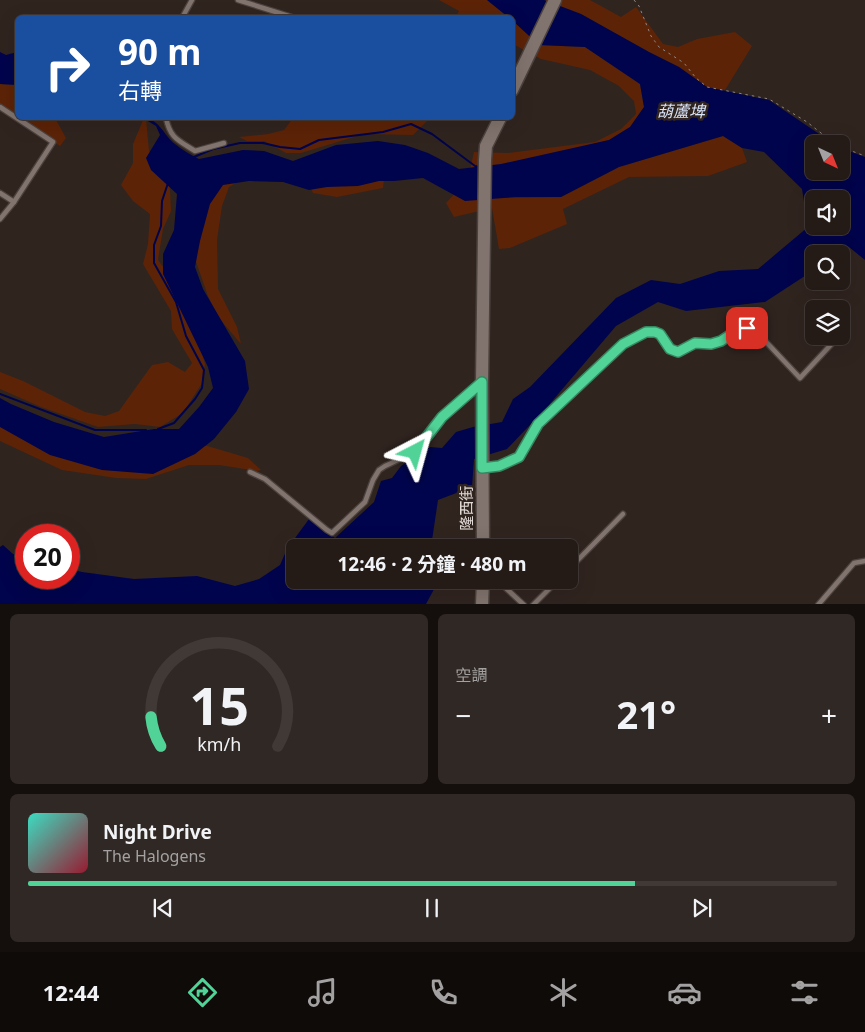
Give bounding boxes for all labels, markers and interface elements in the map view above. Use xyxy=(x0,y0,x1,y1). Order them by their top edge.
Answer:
text: 90 m xyxy=(118,28,201,75)
icon: right xyxy=(35,35,100,100)
text: 右轉 xyxy=(118,75,162,105)
water label: 葫蘆埤 xyxy=(657,100,707,122)
north arrow xyxy=(805,135,850,180)
map controls xyxy=(805,135,850,345)
button: sound xyxy=(805,190,850,235)
button: search xyxy=(805,245,850,290)
button: layers xyxy=(805,300,850,345)
pin xyxy=(726,307,768,349)
icon: arrive xyxy=(733,314,761,342)
position arrow xyxy=(388,425,440,477)
street label: 隆西街 xyxy=(456,485,476,531)
speed limit sign: 20 xyxy=(15,524,80,589)
text: 12:46 · 2 分鐘 · 480 m xyxy=(337,551,527,577)
text: 空調 xyxy=(456,664,488,686)
text: 15 xyxy=(189,669,249,740)
text: 21° xyxy=(616,688,676,740)
text: − xyxy=(456,696,472,734)
text: + xyxy=(821,696,837,734)
text: km/h xyxy=(197,732,241,756)
text: Night Drive xyxy=(103,819,212,845)
text: The Halogens xyxy=(103,845,206,867)
icon: previous xyxy=(149,894,177,922)
icon: pause xyxy=(418,894,446,922)
icon: next xyxy=(688,894,716,922)
icon: directions xyxy=(185,975,220,1010)
icon: music xyxy=(305,975,340,1010)
icon: phone xyxy=(426,975,461,1010)
icon: climate xyxy=(546,975,581,1010)
icon: car xyxy=(667,975,702,1010)
icon: filters xyxy=(787,975,822,1010)
text: 12:44 xyxy=(43,977,99,1007)

